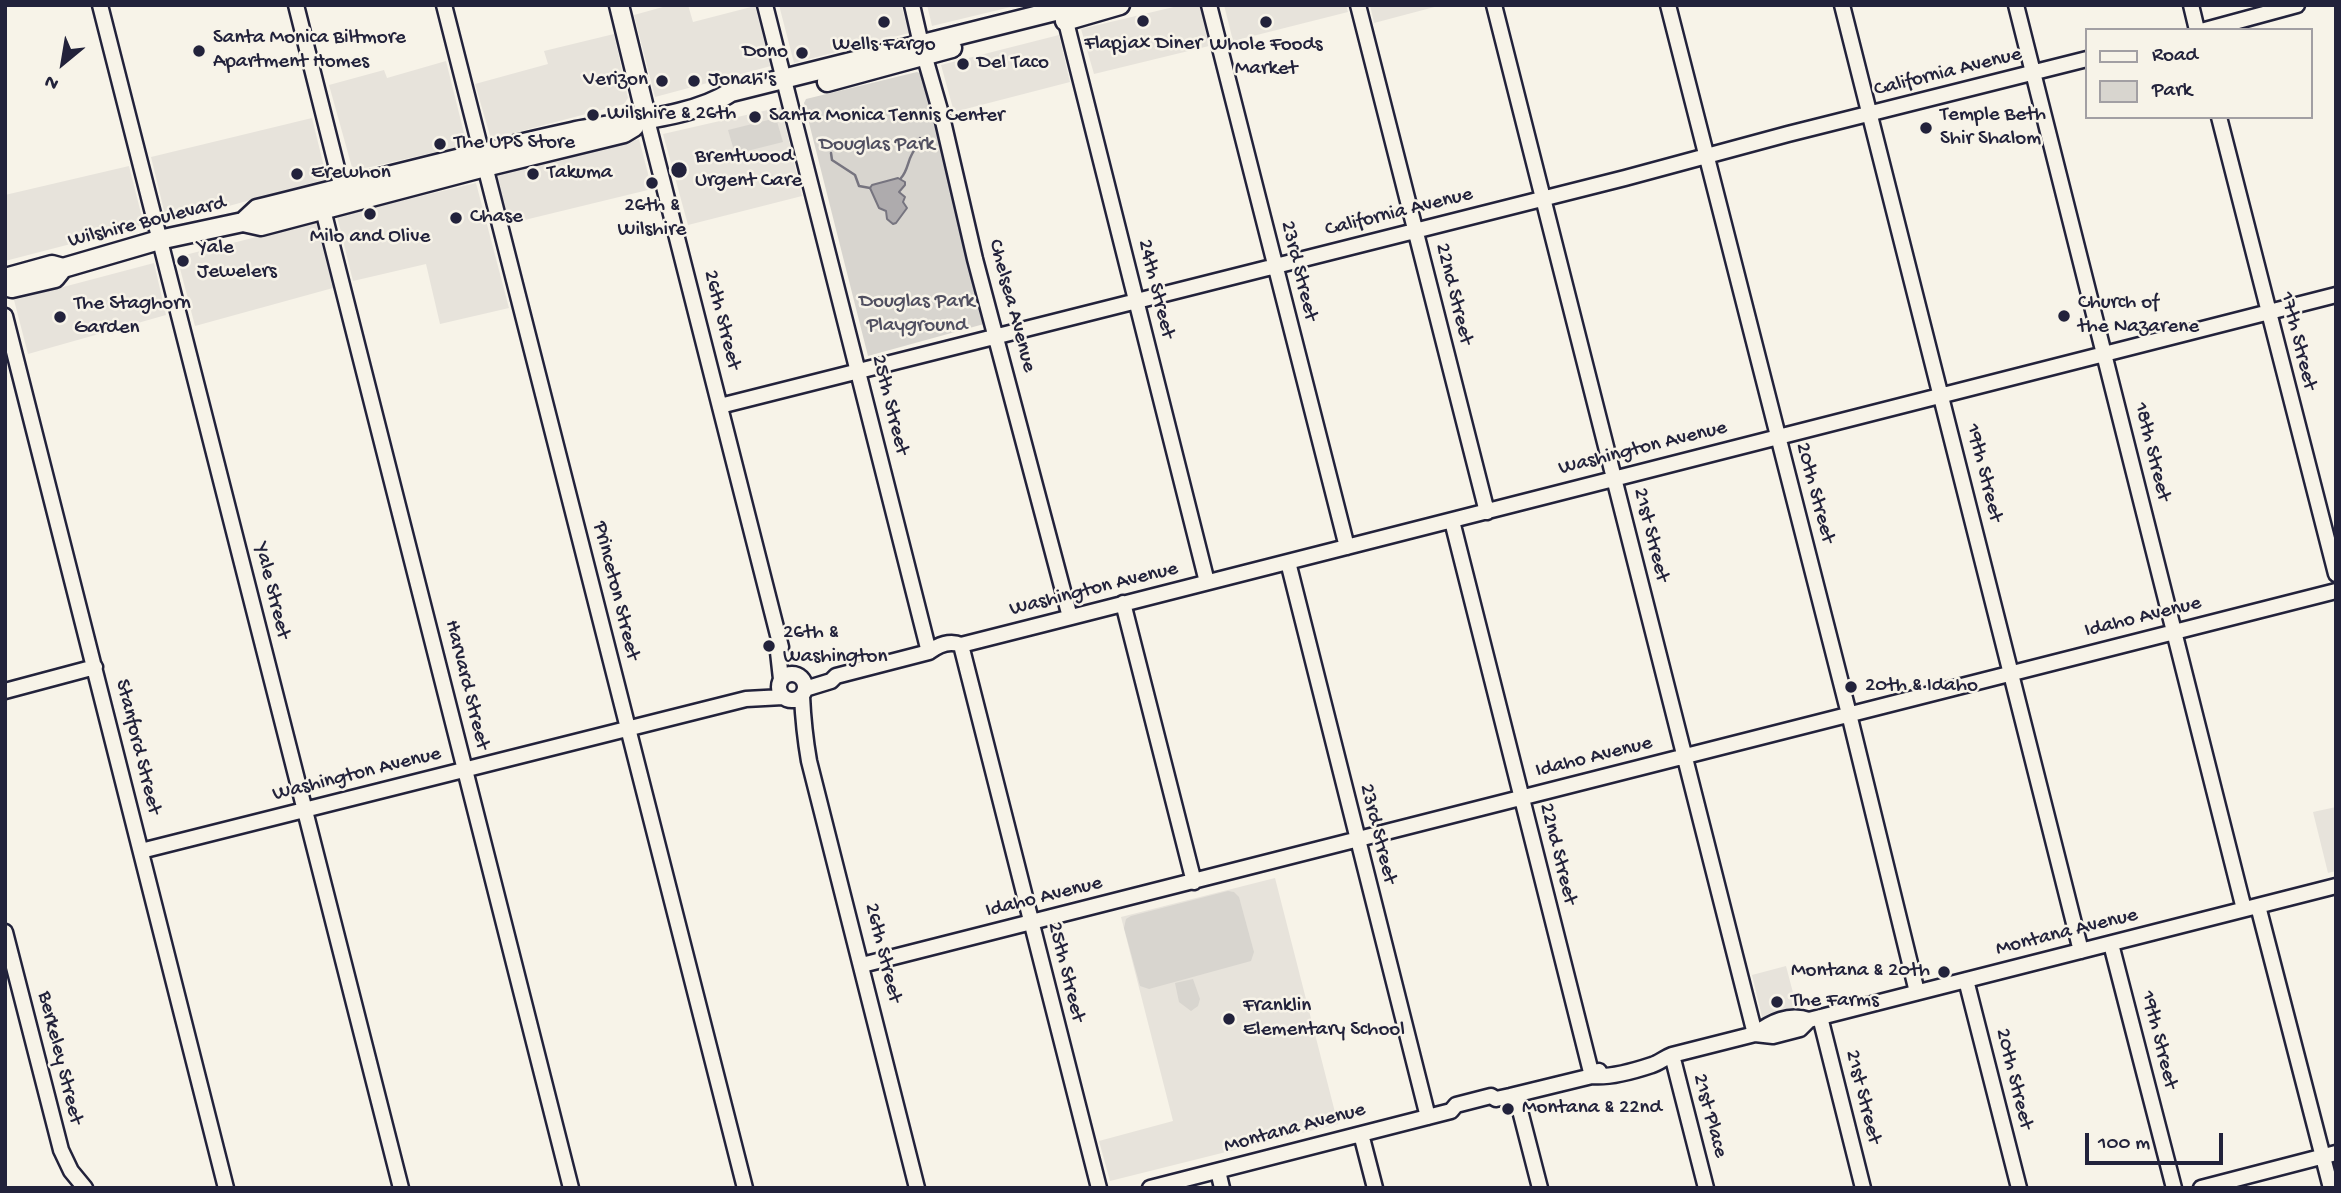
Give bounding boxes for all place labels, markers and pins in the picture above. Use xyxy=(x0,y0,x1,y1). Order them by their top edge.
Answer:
marker: Flapjax Diner xyxy=(1135,13,1151,29)
marker: Wells Fargo xyxy=(876,14,892,30)
marker: Whole Foods Market xyxy=(1258,14,1274,30)
place label: Santa Monica Biltmore Apartment Homes xyxy=(213,26,406,76)
place label: Flapjax Diner xyxy=(1084,32,1202,58)
place label: Wells Fargo xyxy=(832,33,936,59)
place label: Whole Foods Market xyxy=(1209,33,1323,83)
place label: Dono xyxy=(743,40,788,66)
marker: Santa Monica Biltmore Apartment Homes xyxy=(191,43,207,59)
marker: Dono xyxy=(794,45,810,61)
place label: Del Taco xyxy=(977,51,1049,77)
marker: Del Taco xyxy=(955,56,971,72)
place label: Verizon xyxy=(583,68,648,94)
place label: Jonah's xyxy=(708,68,776,94)
marker: Verizon xyxy=(654,73,670,89)
marker: Jonah's xyxy=(686,73,702,89)
place label: Wilshire & 26th xyxy=(607,102,736,128)
place label: Temple Beth Shir Shalom xyxy=(1940,103,2046,153)
place label: Santa Monica Tennis Center xyxy=(769,104,1005,130)
marker: Wilshire & 26th xyxy=(585,107,601,123)
marker: Santa Monica Tennis Center xyxy=(747,109,763,125)
marker: Temple Beth Shir Shalom xyxy=(1918,120,1934,136)
place label: The UPS Store xyxy=(454,131,575,157)
marker: The UPS Store xyxy=(432,136,448,152)
place label: Brentwood Urgent Care xyxy=(695,145,802,195)
marker: Brentwood Urgent Care xyxy=(669,160,689,180)
place label: Erewhon xyxy=(311,161,391,187)
place label: Takuma xyxy=(547,161,613,187)
marker: Erewhon xyxy=(289,166,305,182)
marker: Takuma xyxy=(525,166,541,182)
marker: 26th & Wilshire xyxy=(644,175,660,191)
place label: 26th & Wilshire xyxy=(618,194,686,244)
place label: Chase xyxy=(470,205,523,231)
marker: Milo and Olive xyxy=(362,206,378,222)
marker: Chase xyxy=(448,210,464,226)
place label: Milo and Olive xyxy=(310,225,430,251)
place label: Yale Jewelers xyxy=(197,236,277,286)
marker: Yale Jewelers xyxy=(175,253,191,269)
place label: Church of the Nazarene xyxy=(2078,291,2199,341)
place label: The Staghorn Garden xyxy=(74,292,191,342)
marker: Church of the Nazarene xyxy=(2056,308,2072,324)
marker: The Staghorn Garden xyxy=(52,309,68,325)
place label: 26th & Washington xyxy=(783,621,887,671)
marker: 26th & Washington xyxy=(761,638,777,654)
place label: 20th & Idaho xyxy=(1865,674,1978,700)
marker: 20th & Idaho xyxy=(1843,679,1859,695)
place label: Montana & 20th xyxy=(1791,959,1930,985)
marker: Montana & 20th xyxy=(1936,964,1952,980)
place label: The Farms xyxy=(1791,989,1879,1015)
place label: Franklin Elementary School xyxy=(1243,994,1405,1044)
marker: The Farms xyxy=(1769,994,1785,1010)
marker: Franklin Elementary School xyxy=(1221,1011,1237,1027)
place label: Montana & 22nd xyxy=(1522,1096,1662,1122)
marker: Montana & 22nd xyxy=(1500,1101,1516,1117)

